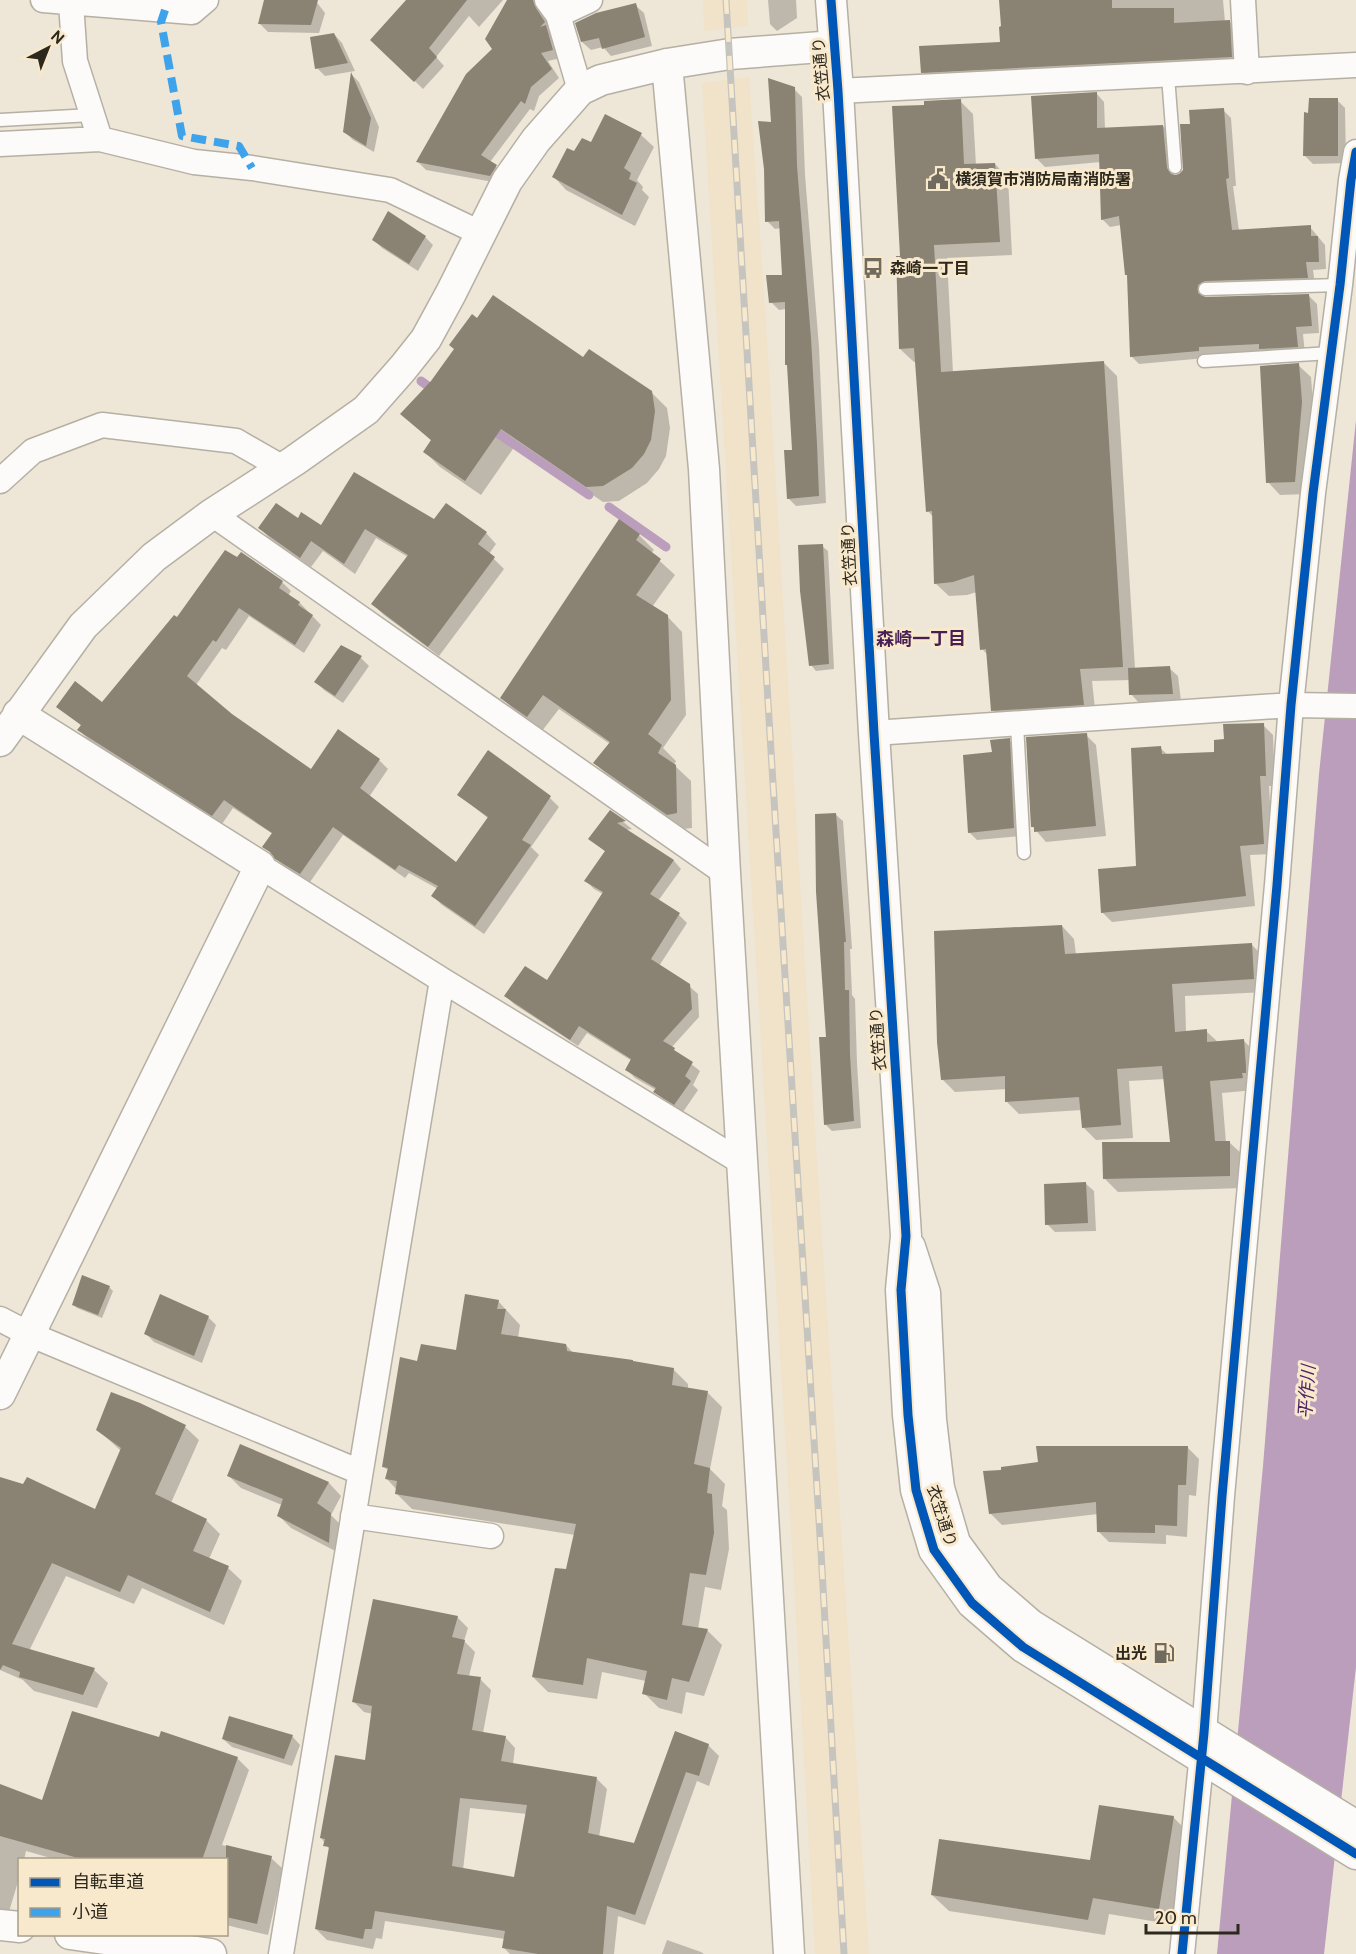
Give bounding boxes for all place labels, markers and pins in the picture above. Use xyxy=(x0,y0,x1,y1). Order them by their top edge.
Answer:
public building icon: 横須賀市消防局南消防署 xyxy=(926,167,950,191)
place label: 横須賀市消防局南消防署 xyxy=(955,170,1131,189)
bus stop icon: 森崎一丁目 xyxy=(861,256,885,280)
place label: 森崎一丁目 xyxy=(890,259,970,278)
fuel station icon: 出光 xyxy=(1152,1641,1176,1665)
place label: 出光 xyxy=(1115,1644,1147,1663)

